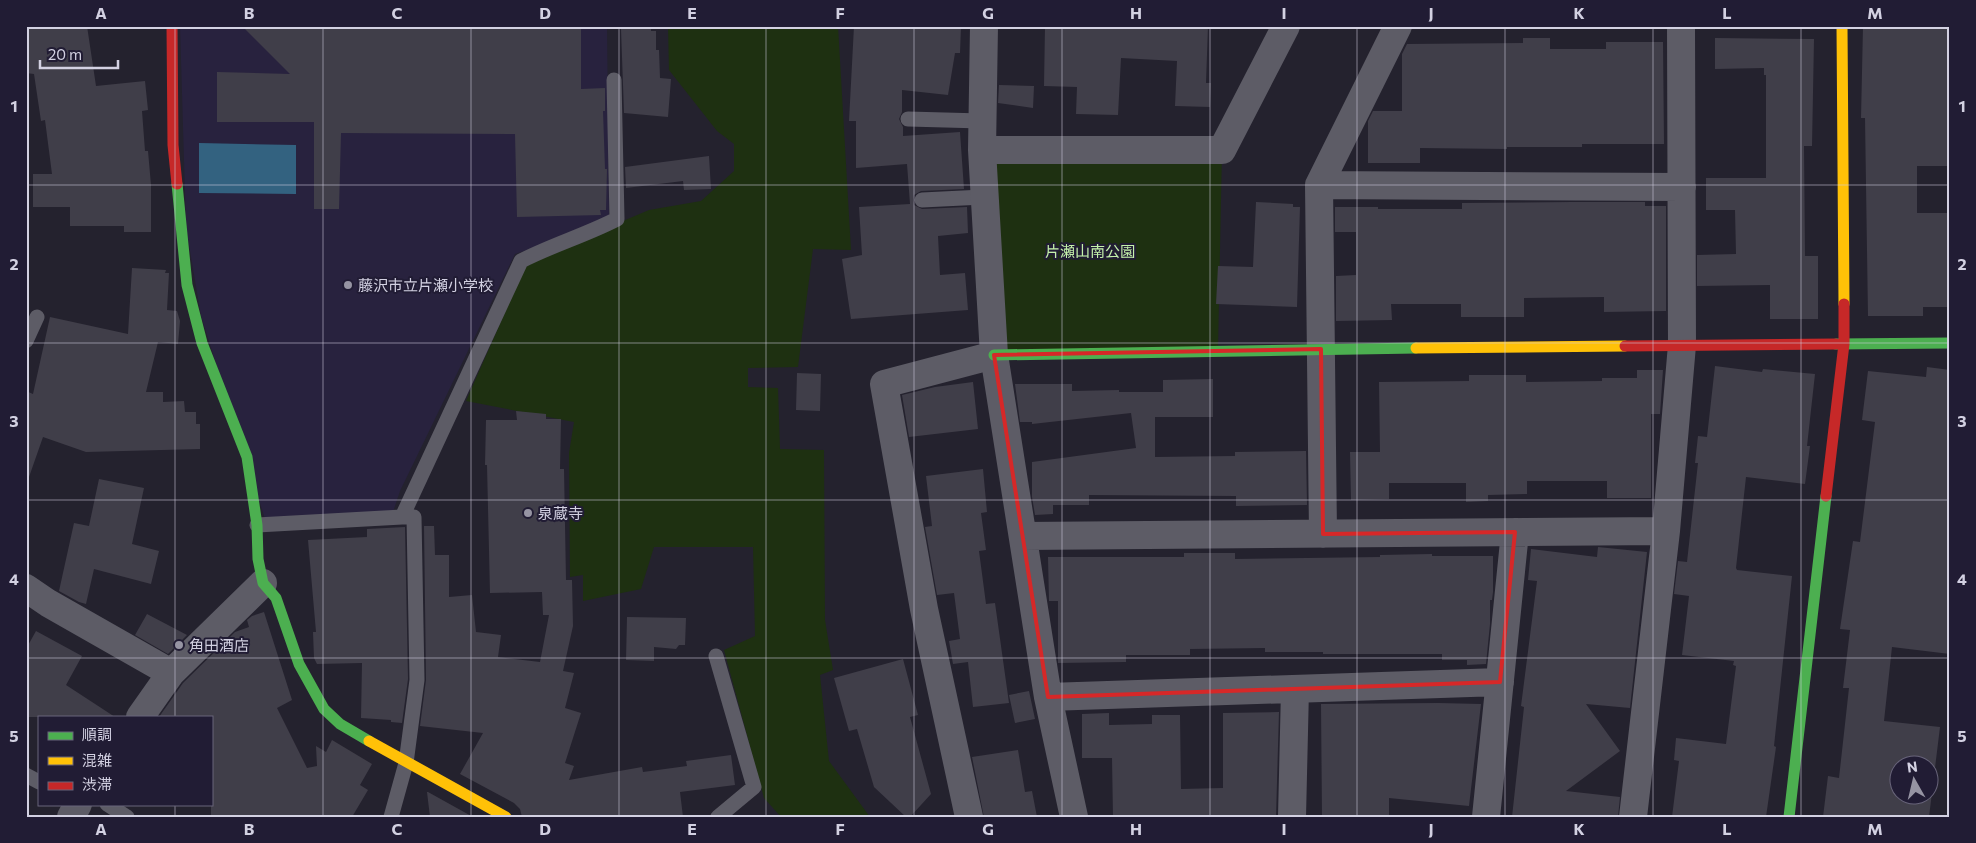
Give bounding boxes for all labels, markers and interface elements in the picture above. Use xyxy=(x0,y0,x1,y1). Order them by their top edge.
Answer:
text: A xyxy=(95,3,107,22)
text: B xyxy=(244,3,255,22)
text: C xyxy=(392,3,403,22)
text: D xyxy=(539,3,551,22)
text: E xyxy=(687,3,697,22)
text: F xyxy=(835,3,845,22)
text: G xyxy=(982,3,994,22)
text: H xyxy=(1130,3,1142,22)
text: I xyxy=(1281,3,1287,22)
text: J xyxy=(1428,3,1434,22)
text: K xyxy=(1573,3,1585,22)
text: L xyxy=(1722,3,1732,22)
text: M xyxy=(1867,3,1883,22)
scale bar xyxy=(40,38,118,70)
text: 20 m xyxy=(48,45,82,63)
text: 1 xyxy=(10,96,18,115)
text: 1 xyxy=(1958,96,1966,115)
park label: 片瀬山南公園 xyxy=(1045,242,1135,260)
text: 2 xyxy=(9,254,19,273)
text: 2 xyxy=(1957,254,1967,273)
place label: 藤沢市立片瀬小学校 xyxy=(358,276,493,294)
marker: 藤沢市立片瀬小学校 xyxy=(342,279,354,291)
text: 3 xyxy=(9,411,19,430)
text: 3 xyxy=(1957,411,1967,430)
place label: 泉蔵寺 xyxy=(538,504,583,522)
marker: 泉蔵寺 xyxy=(522,507,534,519)
text: 4 xyxy=(9,569,19,588)
text: 4 xyxy=(1957,569,1967,588)
place label: 角田酒店 xyxy=(189,636,249,654)
marker: 角田酒店 xyxy=(173,639,185,651)
legend xyxy=(38,716,212,806)
text: 順調 xyxy=(82,725,112,743)
text: 5 xyxy=(9,726,19,745)
text: 5 xyxy=(1957,726,1967,745)
text: 混雑 xyxy=(82,751,112,769)
north arrow xyxy=(1888,756,1938,806)
text: N xyxy=(1906,757,1919,776)
text: 渋滞 xyxy=(82,775,112,793)
text: A xyxy=(95,819,107,838)
text: B xyxy=(244,819,255,838)
text: C xyxy=(392,819,403,838)
text: D xyxy=(539,819,551,838)
text: E xyxy=(687,819,697,838)
text: F xyxy=(835,819,845,838)
text: G xyxy=(982,819,994,838)
text: H xyxy=(1130,819,1142,838)
text: I xyxy=(1281,819,1287,838)
text: J xyxy=(1428,819,1434,838)
text: K xyxy=(1573,819,1585,838)
text: L xyxy=(1722,819,1732,838)
text: M xyxy=(1867,819,1883,838)

